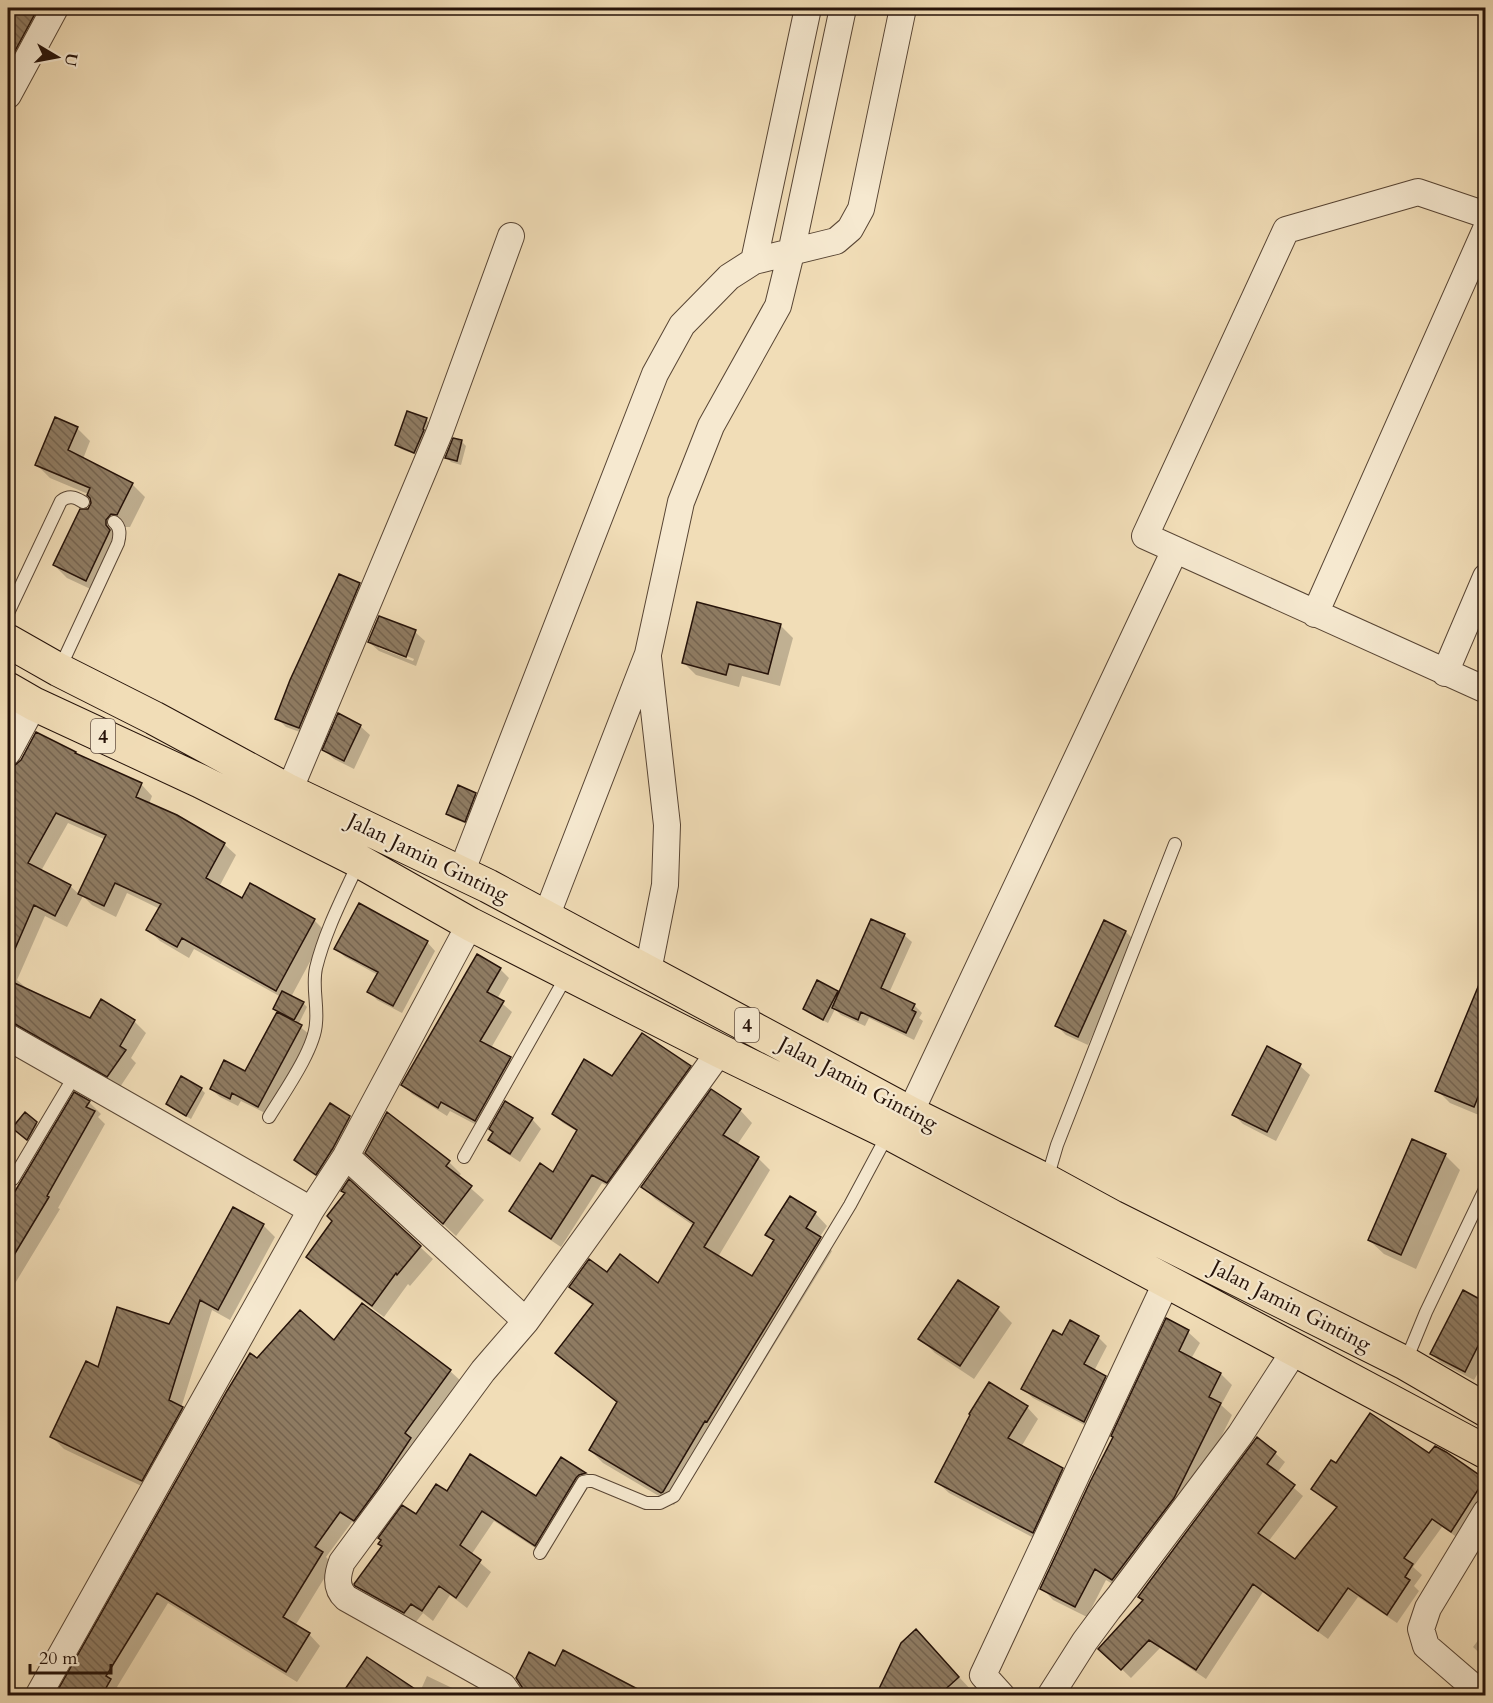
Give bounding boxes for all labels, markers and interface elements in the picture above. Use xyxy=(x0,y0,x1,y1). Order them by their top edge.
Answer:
north arrow xyxy=(27,27,87,87)
text: U xyxy=(59,51,83,68)
road number: 4 xyxy=(91,719,115,753)
street label: Jalan Jamin Ginting xyxy=(340,805,514,910)
road number: 4 xyxy=(735,1008,759,1042)
street label: Jalan Jamin Ginting xyxy=(771,1028,943,1138)
street label: Jalan Jamin Ginting xyxy=(1203,1252,1376,1359)
scale bar xyxy=(30,1637,111,1675)
text: 20 m xyxy=(39,1646,78,1671)

